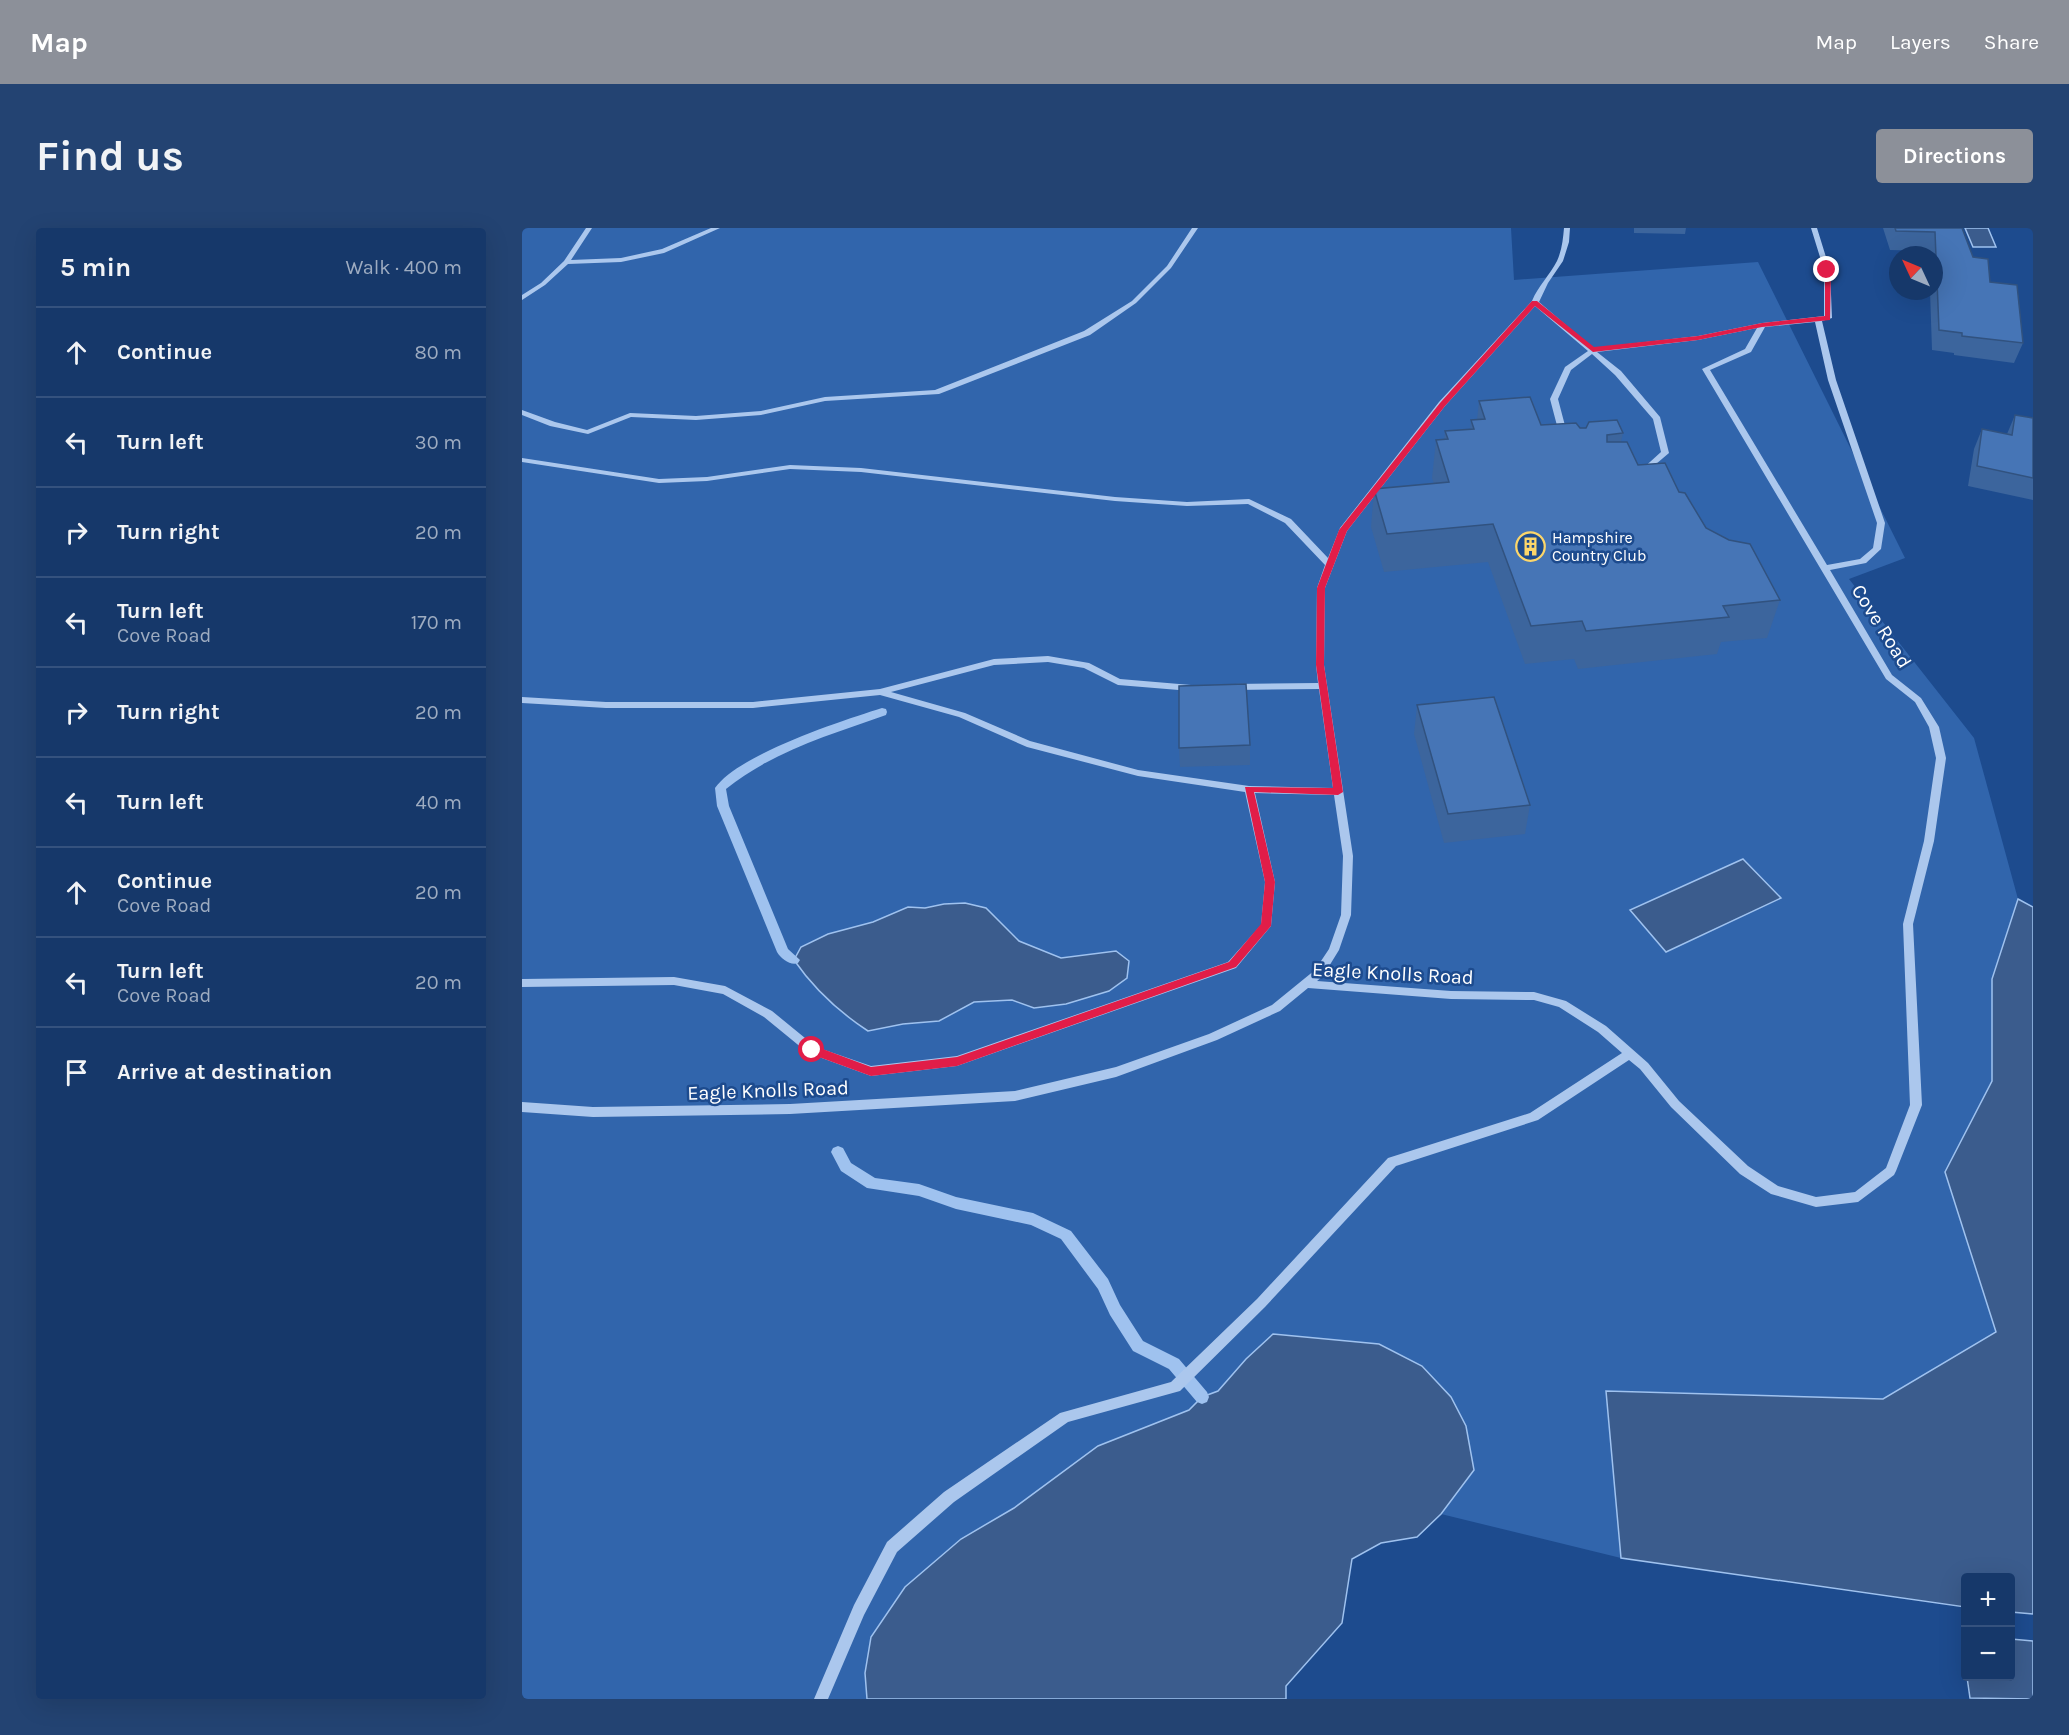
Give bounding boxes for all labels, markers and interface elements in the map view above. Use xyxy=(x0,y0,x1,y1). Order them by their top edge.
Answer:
text: Map xyxy=(30,26,88,59)
text: Map xyxy=(1815,30,1857,54)
text: Layers xyxy=(1890,30,1951,54)
text: Share xyxy=(1984,30,2039,54)
button: Directions xyxy=(1876,129,2033,183)
text: Find us xyxy=(36,131,184,181)
north arrow xyxy=(1889,246,1943,300)
text: 5 min xyxy=(60,252,131,283)
text: Walk · 400 m xyxy=(345,256,462,279)
route end xyxy=(1813,256,1839,282)
icon: ahead xyxy=(60,336,93,369)
text: Continue xyxy=(117,339,212,365)
text: 80 m xyxy=(414,341,462,364)
icon: left xyxy=(60,426,93,459)
text: Turn left xyxy=(117,429,204,455)
text: 30 m xyxy=(415,431,462,454)
icon: right xyxy=(60,516,93,549)
text: Turn right xyxy=(117,519,220,545)
text: 20 m xyxy=(415,521,462,544)
place label: Hampshire Country Club xyxy=(1552,528,1646,565)
building icon: Hampshire Country Club xyxy=(1515,530,1547,562)
street label: Cove Road xyxy=(1847,580,1916,672)
text: Turn left xyxy=(117,598,204,624)
icon: left xyxy=(60,606,93,639)
text: 170 m xyxy=(411,611,462,634)
text: Cove Road xyxy=(117,624,211,647)
icon: right xyxy=(60,696,93,729)
text: Turn right xyxy=(117,699,220,725)
text: 20 m xyxy=(415,701,462,724)
icon: left xyxy=(60,786,93,819)
text: Turn left xyxy=(117,789,204,815)
text: 40 m xyxy=(416,791,462,814)
text: Continue xyxy=(117,868,212,894)
icon: ahead xyxy=(60,876,93,909)
text: 20 m xyxy=(415,881,462,904)
text: Cove Road xyxy=(117,894,211,917)
text: Turn left xyxy=(117,958,204,984)
street label: Eagle Knolls Road xyxy=(1312,958,1474,989)
icon: left xyxy=(60,966,93,999)
text: 20 m xyxy=(415,971,462,994)
text: Cove Road xyxy=(117,984,211,1007)
route start xyxy=(798,1036,824,1062)
icon: arrive xyxy=(60,1056,93,1089)
text: Arrive at destination xyxy=(117,1059,332,1085)
street label: Eagle Knolls Road xyxy=(687,1076,849,1105)
map controls xyxy=(1961,1573,2015,1681)
button: + xyxy=(1961,1573,2015,1627)
button: − xyxy=(1961,1627,2015,1681)

